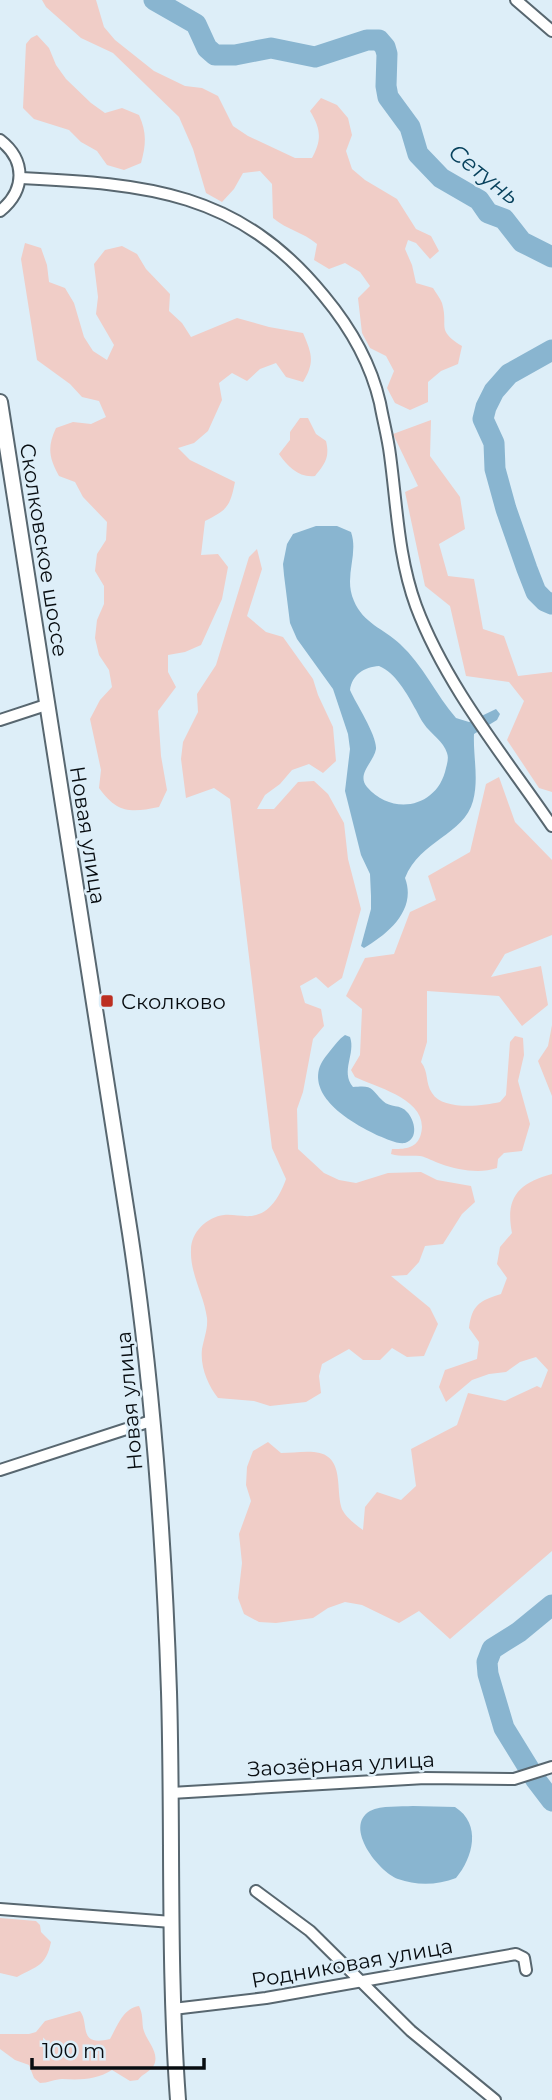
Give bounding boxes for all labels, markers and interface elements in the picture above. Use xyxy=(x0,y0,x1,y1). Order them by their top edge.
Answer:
water label: Сетунь xyxy=(443,138,525,210)
street label: Сколковское шоссе xyxy=(15,441,73,659)
street label: Новая улица xyxy=(65,764,111,906)
place label: Сколково xyxy=(121,989,226,1014)
marker: Сколково xyxy=(99,993,115,1009)
street label: Новая улица xyxy=(110,1330,148,1472)
street label: Заозёрная улица xyxy=(247,1747,435,1781)
street label: Родниковая улица xyxy=(249,1933,455,1993)
scale bar xyxy=(32,2026,203,2070)
text: 100 m xyxy=(42,2038,105,2063)

